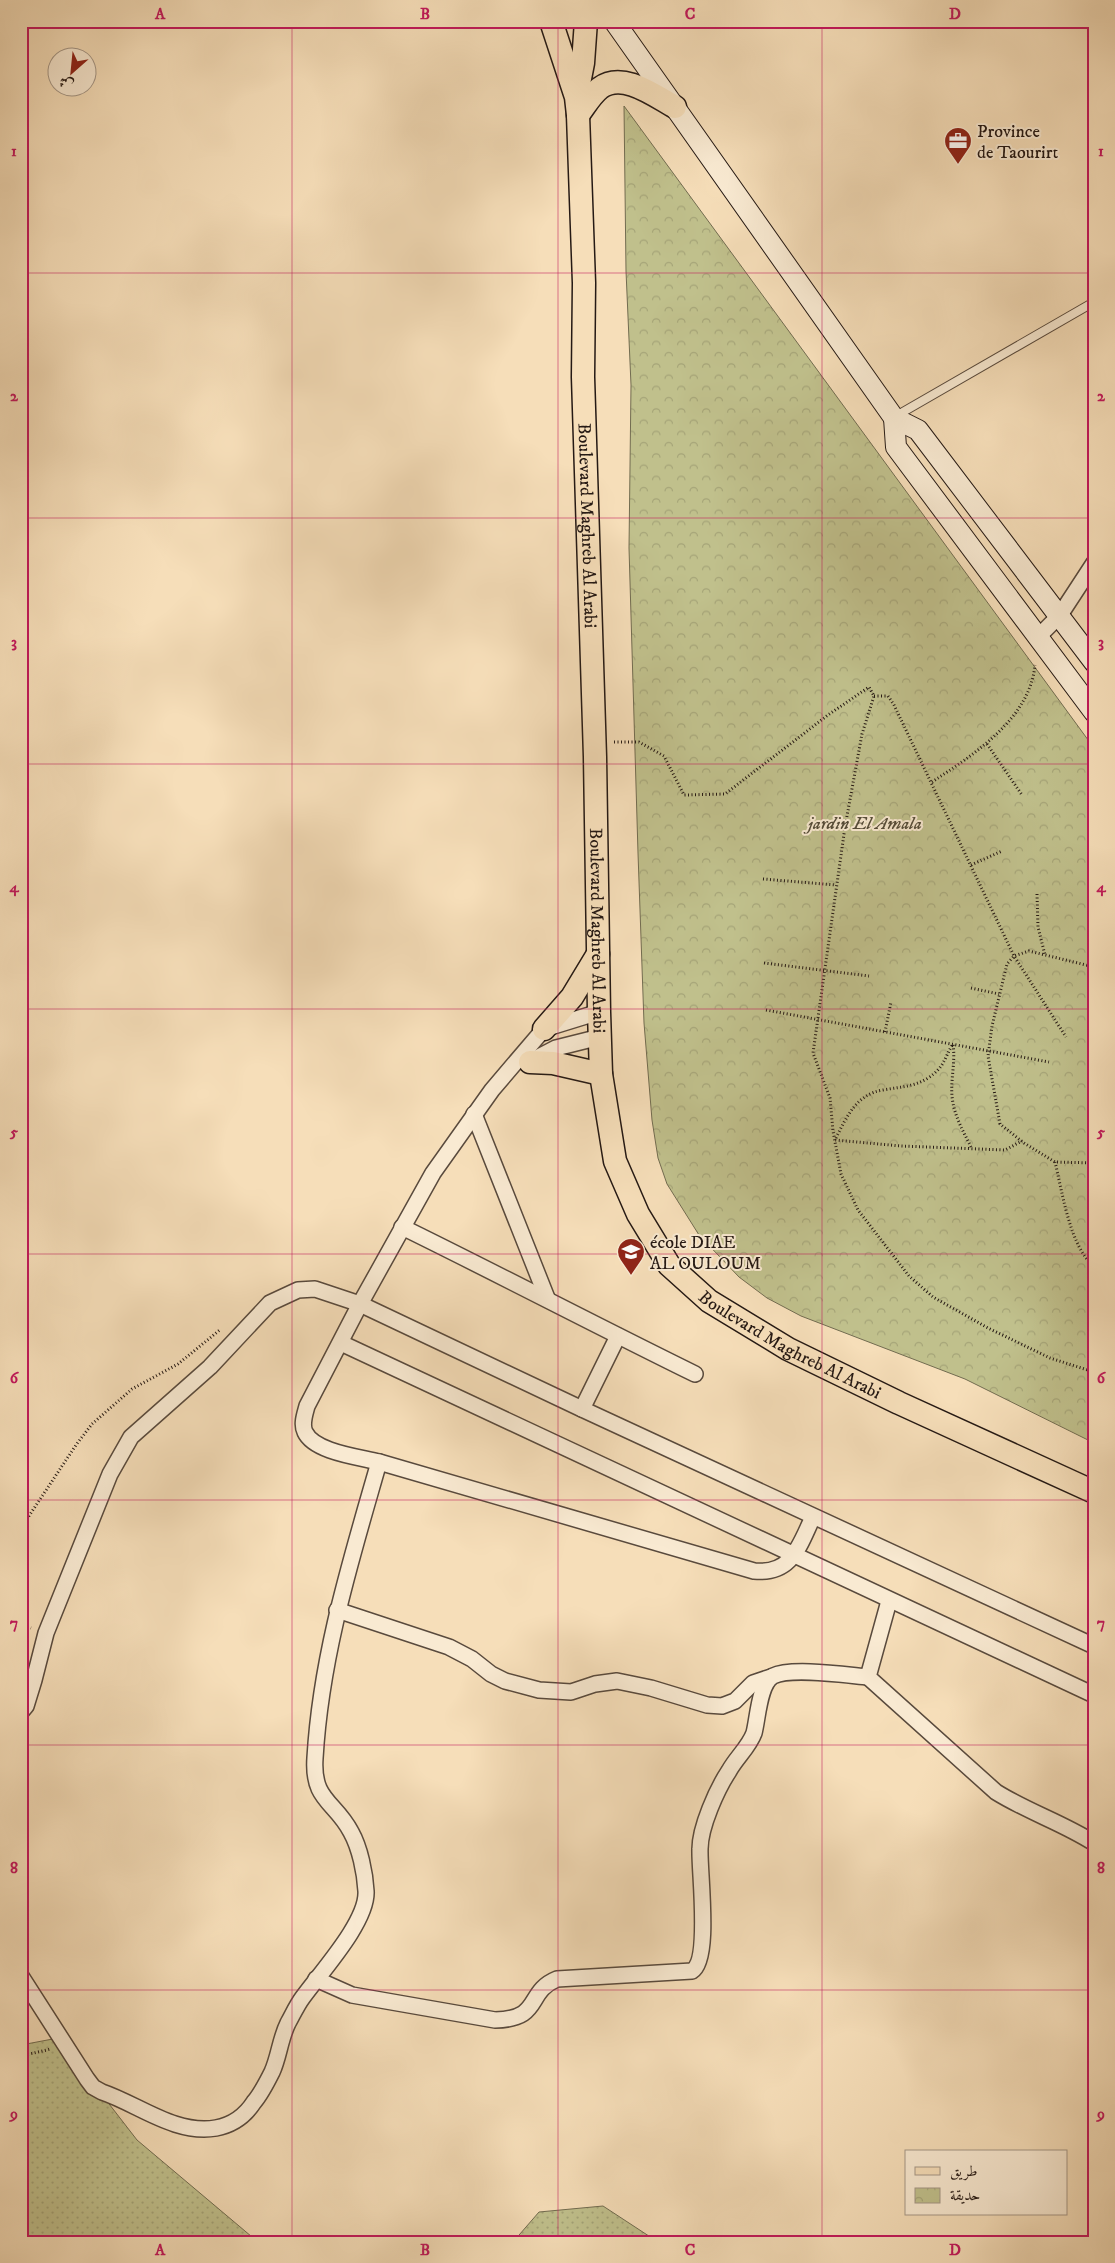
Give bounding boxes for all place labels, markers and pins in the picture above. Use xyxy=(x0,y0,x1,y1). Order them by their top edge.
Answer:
place label: Province de Taourirt xyxy=(977,121,1058,164)
office icon: Province de Taourirt xyxy=(943,126,973,165)
place label: école DIAE AL OULOUM xyxy=(650,1232,761,1275)
school or university icon: école DIAE AL OULOUM xyxy=(616,1237,646,1276)

